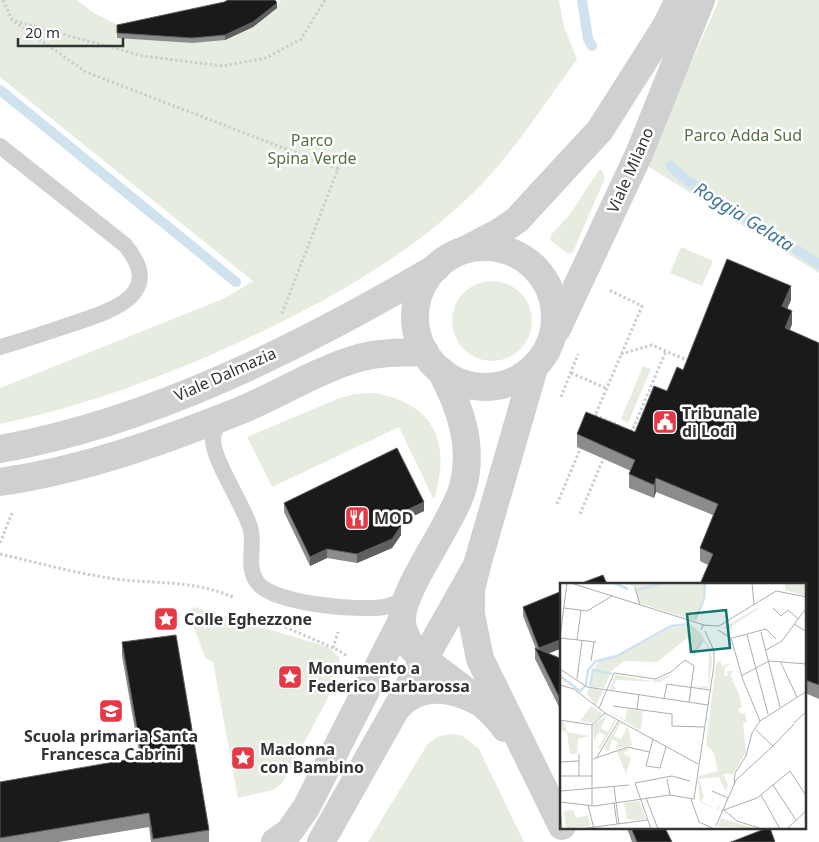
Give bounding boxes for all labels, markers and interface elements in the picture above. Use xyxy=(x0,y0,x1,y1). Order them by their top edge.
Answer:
scale bar xyxy=(18,15,122,47)
text: 20 m xyxy=(25,22,60,42)
street label: Viale Milano xyxy=(601,124,659,216)
park label: Parco Adda Sud xyxy=(684,124,802,146)
park label: Parco Spina Verde xyxy=(267,129,357,169)
water label: Roggia Gelata xyxy=(690,176,799,256)
street label: Viale Dalmazia xyxy=(171,342,279,406)
place label: Tribunale di Lodi xyxy=(682,402,757,442)
public building icon: Tribunale di Lodi xyxy=(652,409,678,435)
restaurant icon: MOD xyxy=(344,505,370,531)
place label: MOD xyxy=(374,507,413,529)
inset map xyxy=(560,583,806,830)
place icon: Colle Eghezzone xyxy=(153,606,179,632)
place label: Colle Eghezzone xyxy=(184,608,312,630)
place label: Monumento a Federico Barbarossa xyxy=(308,657,470,697)
place icon: Monumento a Federico Barbarossa xyxy=(277,664,303,690)
school or university icon: Scuola primaria Santa Francesca Cabrini xyxy=(98,698,124,724)
place label: Scuola primaria Santa Francesca Cabrini xyxy=(24,725,198,765)
place label: Madonna con Bambino xyxy=(260,738,364,778)
place icon: Madonna con Bambino xyxy=(230,745,256,771)

